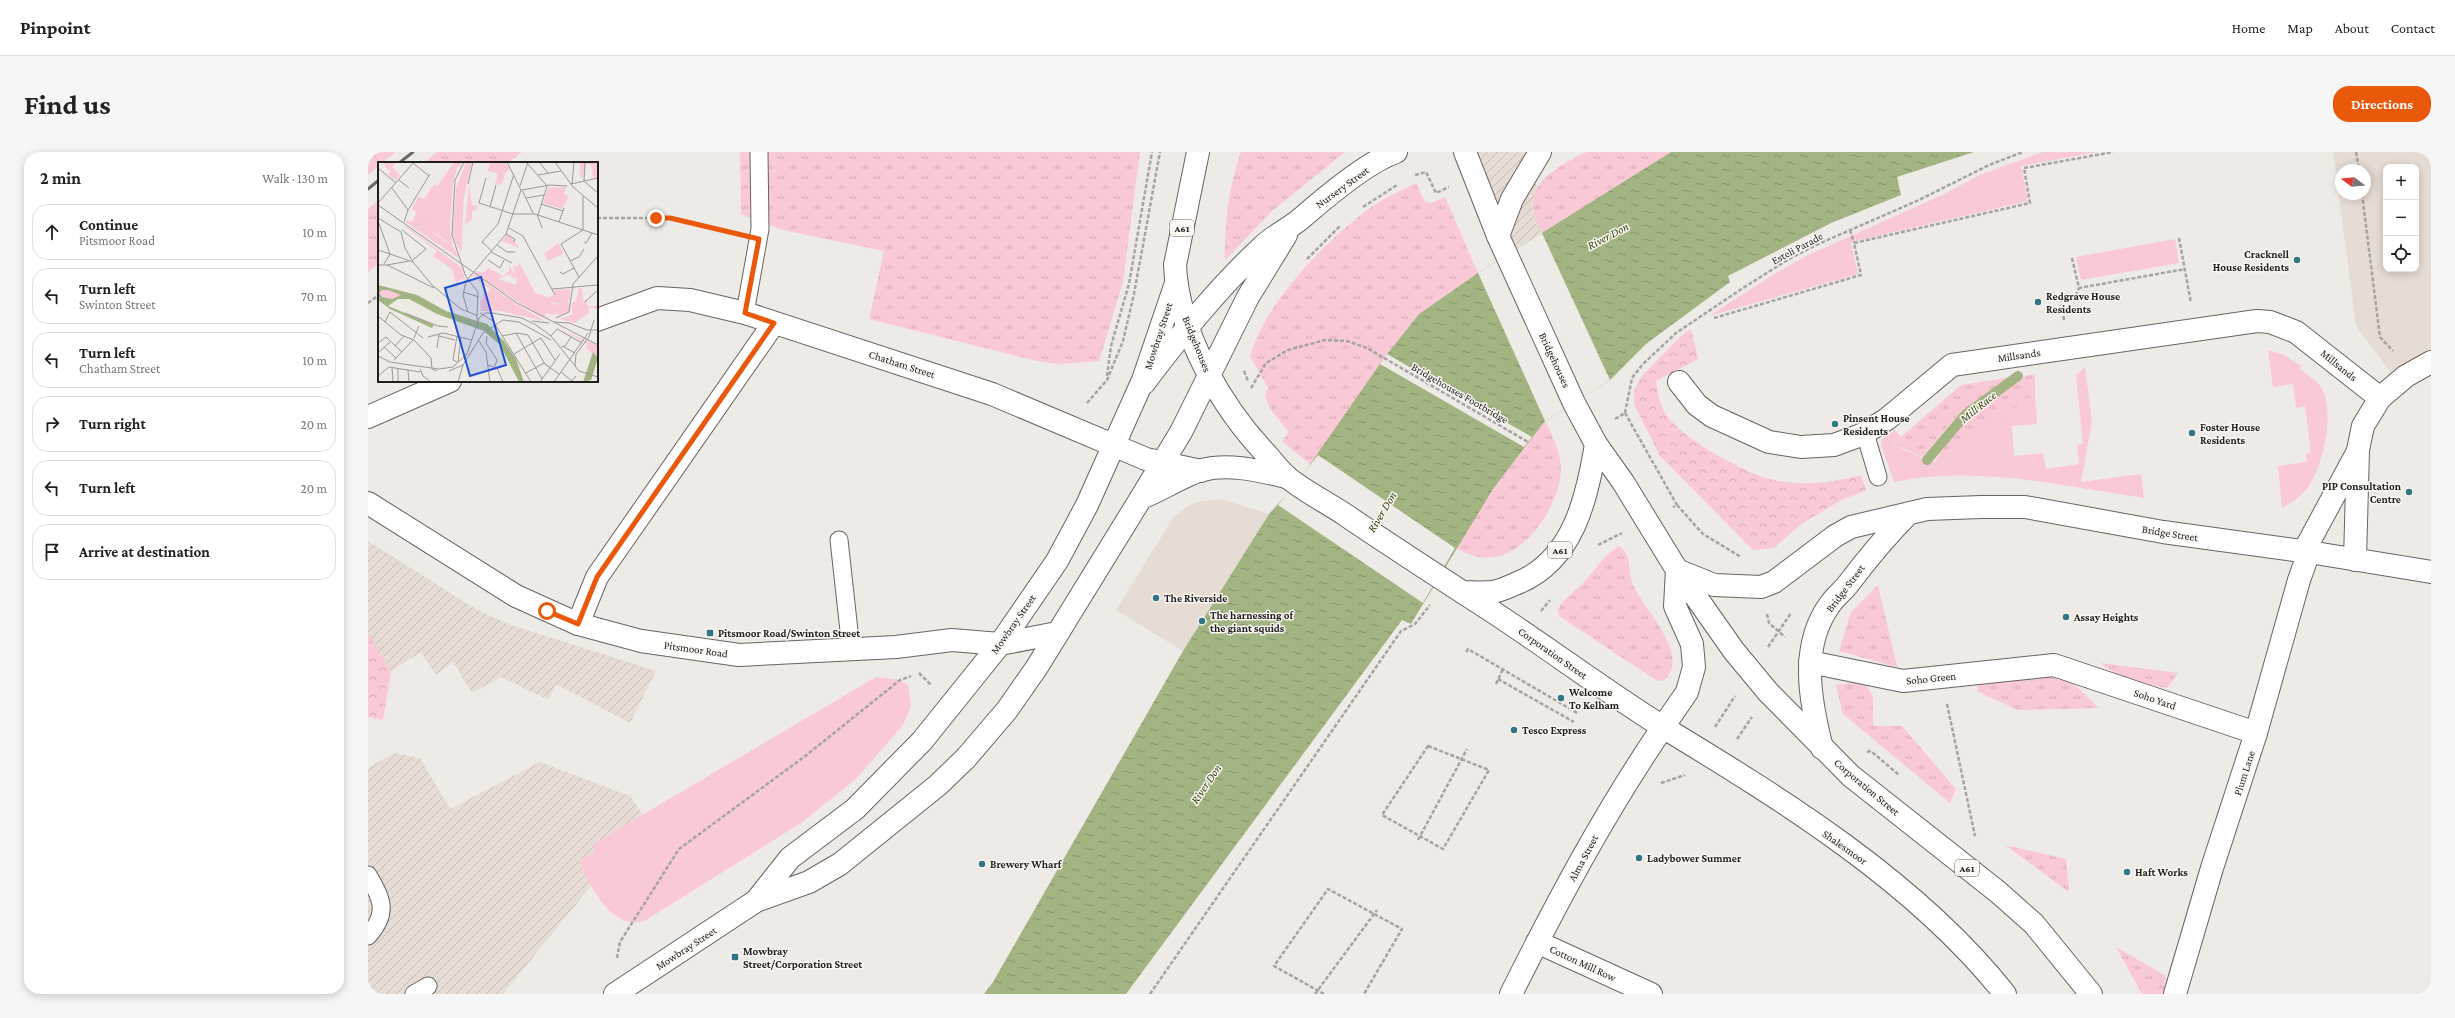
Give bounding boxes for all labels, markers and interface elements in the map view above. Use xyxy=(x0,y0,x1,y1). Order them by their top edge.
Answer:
text: Pinpoint xyxy=(20,17,91,38)
text: Home xyxy=(2232,20,2265,36)
text: Map xyxy=(2287,20,2313,36)
text: About xyxy=(2335,20,2369,36)
text: Contact xyxy=(2391,20,2435,36)
button: Directions xyxy=(2333,86,2431,122)
text: Find us xyxy=(24,89,111,120)
inset map xyxy=(378,162,598,382)
street label: Nursery Street xyxy=(1313,163,1372,211)
north arrow xyxy=(2335,164,2371,200)
map controls xyxy=(2383,164,2419,272)
button: + xyxy=(2383,164,2419,200)
text: 2 min xyxy=(40,169,81,188)
text: Walk · 130 m xyxy=(262,171,328,186)
button: − xyxy=(2383,200,2419,236)
route end xyxy=(647,209,665,227)
text: Continue xyxy=(79,217,138,233)
water label: River Don xyxy=(1585,219,1631,253)
road number: A61 xyxy=(1170,220,1194,236)
icon: ahead xyxy=(41,221,63,243)
text: 10 m xyxy=(302,225,327,240)
street label: Esteli Parade xyxy=(1769,229,1825,267)
text: Pitsmoor Road xyxy=(79,233,155,248)
button: locate xyxy=(2383,236,2419,272)
place label: Cracknell House Residents xyxy=(2213,248,2290,273)
marker: Cracknell House Residents xyxy=(2292,255,2302,265)
text: Turn left xyxy=(79,281,135,297)
icon: left xyxy=(41,285,63,307)
text: 70 m xyxy=(301,289,327,304)
place label: Redgrave House Residents xyxy=(2046,290,2120,315)
text: Swinton Street xyxy=(79,297,155,312)
marker: Redgrave House Residents xyxy=(2033,297,2043,307)
street label: Mowbray Street xyxy=(1141,301,1176,371)
street label: Bridgehouses xyxy=(1179,314,1214,374)
street label: Bridgehouses xyxy=(1536,331,1573,390)
text: Turn left xyxy=(79,345,135,361)
street label: Millsands xyxy=(1997,346,2041,364)
street label: Millsands xyxy=(2318,347,2360,383)
street label: Chatham Street xyxy=(867,348,937,380)
icon: left xyxy=(41,349,63,371)
text: 10 m xyxy=(302,353,327,368)
street label: Bridgehouses Footbridge xyxy=(1409,360,1511,427)
text: Chatham Street xyxy=(79,361,160,376)
water label: Mill Race xyxy=(1956,388,1999,426)
place label: Pinsent House Residents xyxy=(1843,412,1910,437)
icon: right xyxy=(41,413,63,435)
text: Turn right xyxy=(79,416,146,432)
text: 20 m xyxy=(301,417,327,432)
marker: Pinsent House Residents xyxy=(1830,419,1840,429)
place label: Foster House Residents xyxy=(2200,421,2260,446)
marker: Foster House Residents xyxy=(2187,428,2197,438)
icon: left xyxy=(41,477,63,499)
text: Turn left xyxy=(79,480,135,496)
place label: PIP Consultation Centre xyxy=(2322,480,2402,505)
text: 20 m xyxy=(301,481,327,496)
marker: PIP Consultation Centre xyxy=(2404,487,2414,497)
water label: River Don xyxy=(1364,489,1400,535)
street label: Bridge Street xyxy=(2141,523,2199,544)
icon: arrive xyxy=(41,541,63,563)
road number: A61 xyxy=(1548,542,1572,558)
text: Arrive at destination xyxy=(79,544,210,560)
street label: Bridge Street xyxy=(1823,562,1868,615)
street label: Mowbray Street xyxy=(988,592,1039,657)
place label: The Riverside xyxy=(1164,592,1227,604)
marker: The Riverside xyxy=(1151,593,1161,603)
route start xyxy=(538,602,556,620)
place label: The harnessing of the giant squids xyxy=(1210,609,1295,634)
place label: Assay Heights xyxy=(2073,611,2139,623)
marker: Assay Heights xyxy=(2061,612,2071,622)
marker: The harnessing of the giant squids xyxy=(1197,616,1207,626)
street label: Corporation Street xyxy=(1516,625,1590,682)
place label: Pitsmoor Road/Swinton Street xyxy=(718,627,860,639)
marker: Pitsmoor Road/Swinton Street xyxy=(705,628,715,638)
street label: Pitsmoor Road xyxy=(663,639,729,659)
street label: Soho Green xyxy=(1905,669,1957,687)
place label: Welcome To Kelham xyxy=(1568,686,1620,711)
street label: Soho Yard xyxy=(2132,686,2178,712)
marker: Welcome To Kelham xyxy=(1556,693,1566,703)
place label: Tesco Express xyxy=(1522,724,1587,736)
marker: Tesco Express xyxy=(1509,725,1519,735)
street label: Plum Lane xyxy=(2231,749,2257,797)
street label: Corporation Street xyxy=(1831,756,1902,819)
water label: River Don xyxy=(1188,761,1224,807)
street label: Shalesmoor xyxy=(1820,827,1870,867)
street label: Alma Street xyxy=(1566,832,1600,883)
place label: Ladybower Summer xyxy=(1647,852,1742,864)
marker: Ladybower Summer xyxy=(1634,853,1644,863)
place label: Brewery Wharf xyxy=(990,858,1063,870)
marker: Brewery Wharf xyxy=(977,859,987,869)
road number: A61 xyxy=(1955,860,1979,876)
place label: Haft Works xyxy=(2135,866,2188,878)
marker: Haft Works xyxy=(2122,867,2132,877)
street label: Mowbray Street xyxy=(653,924,719,973)
street label: Cotton Mill Row xyxy=(1548,942,1619,984)
place label: Mowbray Street/Corporation Street xyxy=(743,945,862,970)
marker: Mowbray Street/Corporation Street xyxy=(730,952,740,962)

